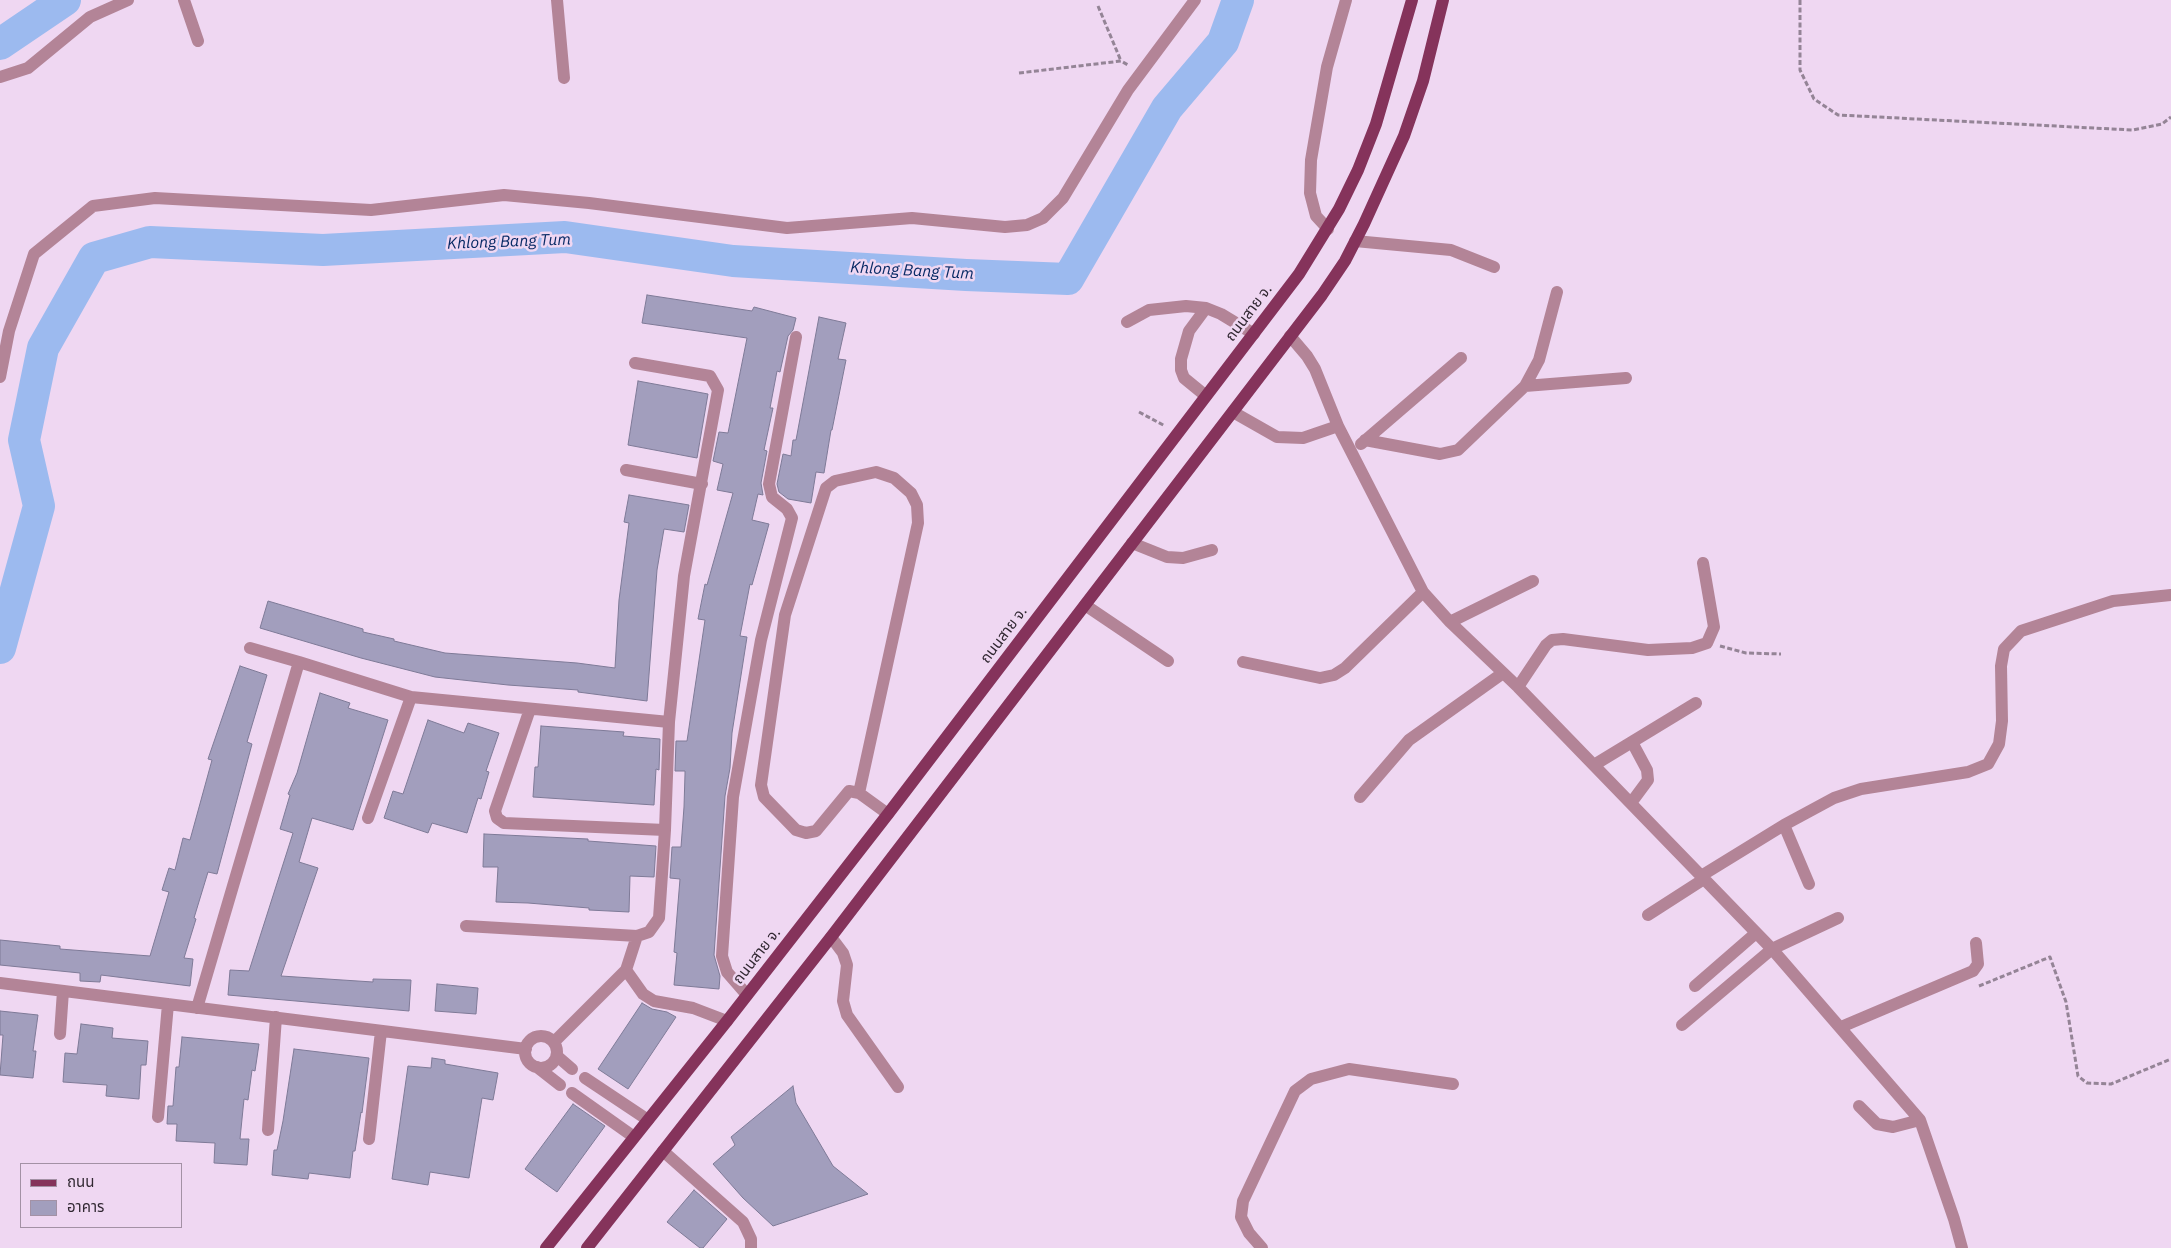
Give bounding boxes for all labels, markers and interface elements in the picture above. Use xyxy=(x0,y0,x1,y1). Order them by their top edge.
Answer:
water label: Khlong Bang Tum xyxy=(447,230,571,254)
water label: Khlong Bang Tum xyxy=(850,258,974,284)
street label: ถนนสาย จ. xyxy=(1222,281,1276,345)
street label: ถนนสาย จ. xyxy=(977,603,1031,667)
street label: ถนนสาย จ. xyxy=(729,924,785,988)
legend xyxy=(20,1163,182,1228)
text: ถนน xyxy=(67,1172,94,1191)
text: อาคาร xyxy=(67,1197,104,1216)

